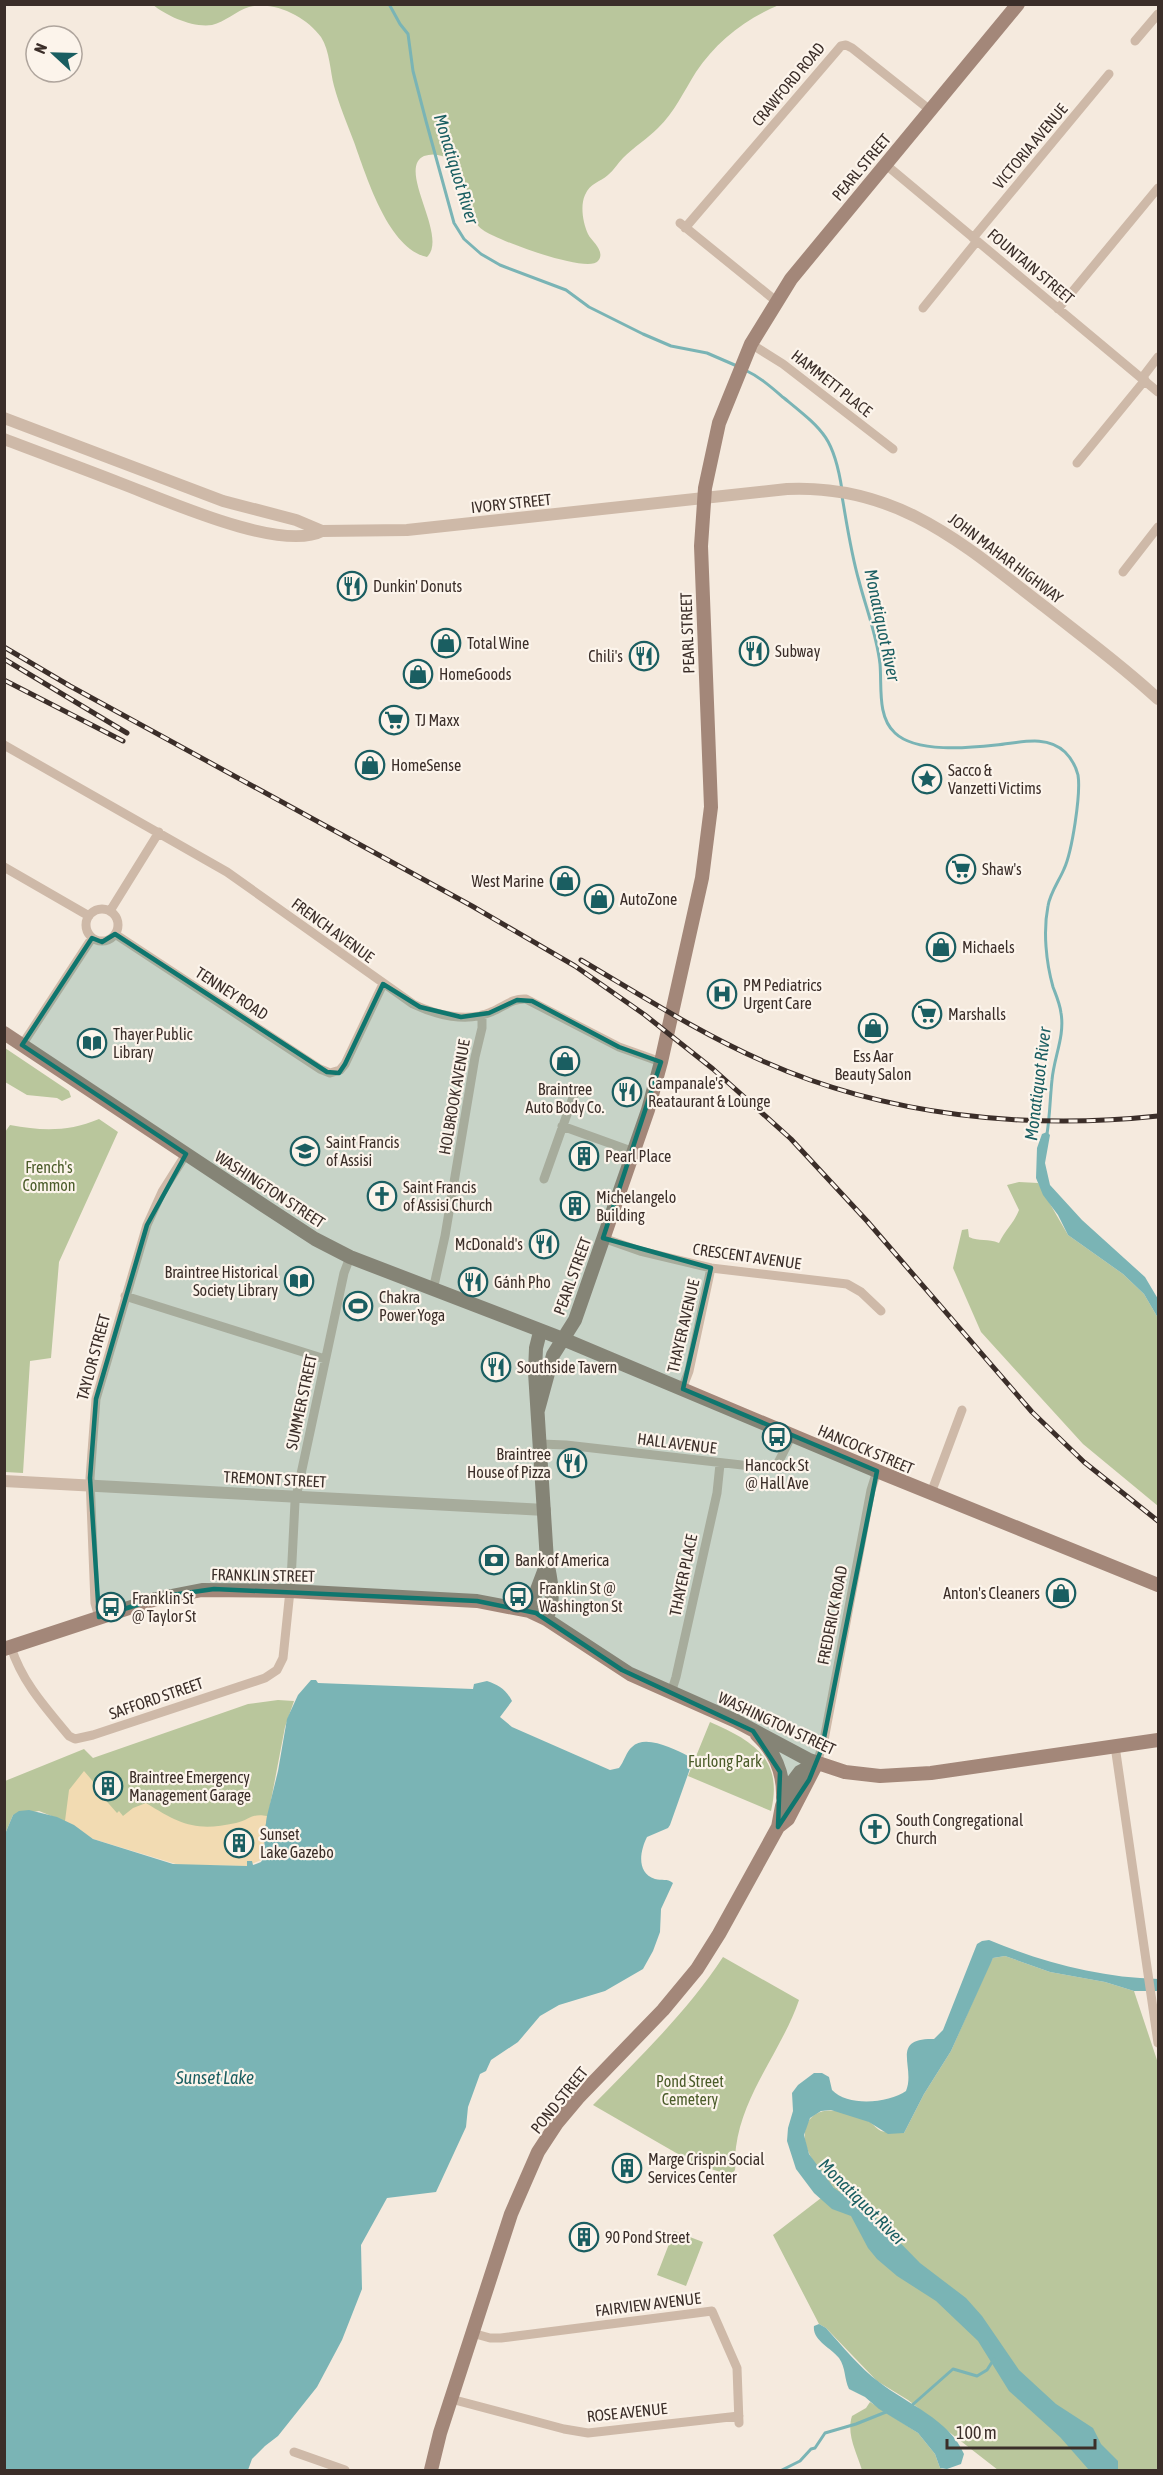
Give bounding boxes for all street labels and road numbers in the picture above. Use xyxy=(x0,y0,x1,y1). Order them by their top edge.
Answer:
street label: CRAWFORD ROAD xyxy=(748,39,828,129)
street label: VICTORIA AVENUE xyxy=(989,100,1071,192)
street label: PEARL STREET xyxy=(828,130,894,204)
street label: FOUNTAIN STREET xyxy=(984,225,1078,307)
street label: HAMMETT PLACE xyxy=(788,346,876,420)
street label: IVORY STREET xyxy=(470,490,552,516)
street label: JOHN MAHAR HIGHWAY xyxy=(946,509,1067,607)
street label: PEARL STREET xyxy=(677,592,697,674)
street label: FRENCH AVENUE xyxy=(288,894,378,966)
street label: TENNEY ROAD xyxy=(192,963,272,1023)
street label: HOLBROOK AVENUE xyxy=(435,1038,473,1156)
street label: WASHINGTON STREET xyxy=(212,1147,328,1231)
street label: PEARL STREET xyxy=(550,1235,594,1317)
street label: CRESCENT AVENUE xyxy=(692,1239,803,1273)
street label: THAYER AVENUE xyxy=(664,1277,703,1374)
street label: TAYLOR STREET xyxy=(73,1312,113,1402)
street label: SUMMER STREET xyxy=(282,1353,320,1451)
street label: HANCOCK STREET xyxy=(815,1421,917,1477)
street label: HALL AVENUE xyxy=(636,1429,718,1457)
street label: TREMONT STREET xyxy=(223,1467,327,1491)
street label: THAYER PLACE xyxy=(666,1532,701,1618)
street label: FREDERICK ROAD xyxy=(814,1564,850,1666)
street label: FRANKLIN STREET xyxy=(211,1565,315,1585)
street label: SAFFORD STREET xyxy=(107,1673,205,1723)
street label: WASHINGTON STREET xyxy=(716,1688,838,1758)
street label: POND STREET xyxy=(527,2063,591,2137)
street label: FAIRVIEW AVENUE xyxy=(594,2289,702,2319)
street label: ROSE AVENUE xyxy=(586,2399,668,2425)

